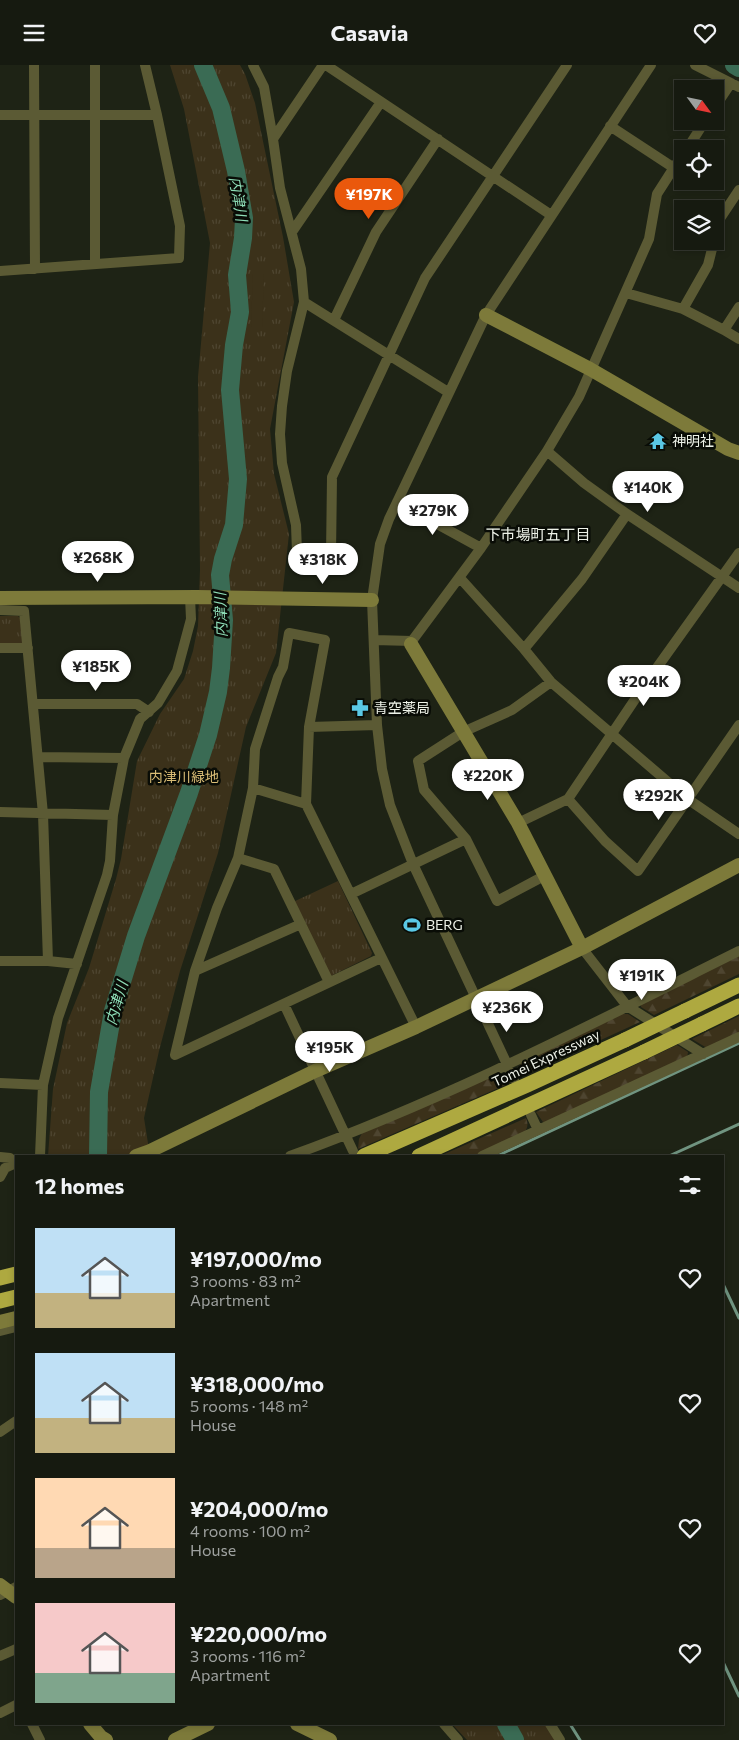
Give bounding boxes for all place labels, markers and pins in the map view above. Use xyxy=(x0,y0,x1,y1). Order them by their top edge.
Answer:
pin: ¥197K xyxy=(334,177,404,220)
temple icon: 神明社 xyxy=(648,431,668,451)
place label: 神明社 xyxy=(672,432,714,449)
pin: ¥140K xyxy=(613,471,683,513)
pin: ¥279K xyxy=(398,493,468,536)
pin: ¥268K xyxy=(63,541,133,583)
pin: ¥318K xyxy=(288,543,358,585)
pin: ¥185K xyxy=(61,649,131,692)
pin: ¥204K xyxy=(609,665,679,707)
pharmacy icon: 青空薬局 xyxy=(350,698,370,718)
place label: 青空薬局 xyxy=(374,699,430,716)
pin: ¥220K xyxy=(453,759,523,801)
pin: ¥292K xyxy=(624,779,694,821)
sports icon: BERG xyxy=(402,915,422,935)
place label: BERG xyxy=(426,916,463,933)
pin: ¥191K xyxy=(607,959,677,1001)
pin: ¥236K xyxy=(472,991,542,1033)
pin: ¥195K xyxy=(295,1031,365,1073)

